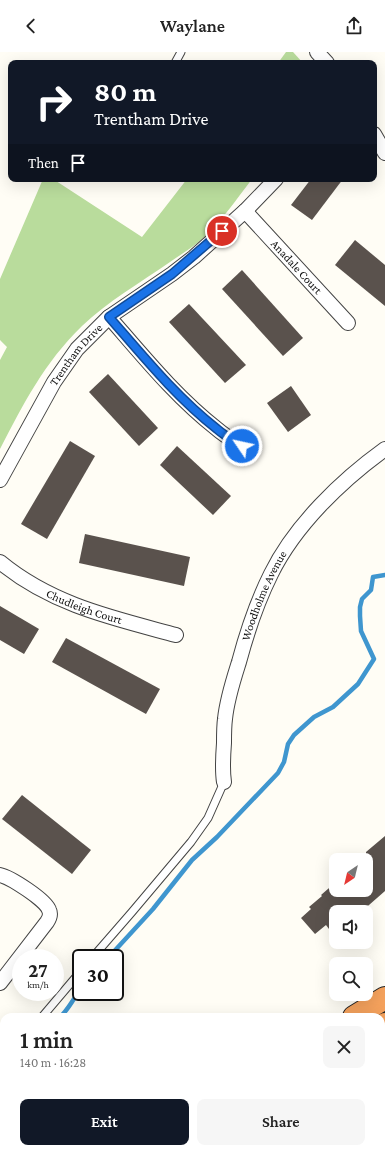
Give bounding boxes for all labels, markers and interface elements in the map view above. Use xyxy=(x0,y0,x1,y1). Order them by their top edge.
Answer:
icon: back xyxy=(20,15,42,37)
icon: share xyxy=(343,15,365,37)
text: Waylane xyxy=(160,16,225,36)
icon: right xyxy=(28,76,80,128)
text: 80 m xyxy=(94,76,156,107)
text: Trentham Drive xyxy=(94,109,208,129)
icon: arrive xyxy=(67,152,89,174)
text: Then xyxy=(28,155,59,171)
pin xyxy=(205,214,239,248)
icon: arrive xyxy=(211,220,233,242)
street label: Anadale Court xyxy=(268,237,326,298)
street label: Trentham Drive xyxy=(47,321,105,389)
position arrow xyxy=(221,425,263,467)
street label: Woodholme Avenue xyxy=(238,548,290,642)
street label: Chudleigh Court xyxy=(44,586,125,627)
north arrow xyxy=(329,853,373,897)
map controls xyxy=(329,853,373,1001)
button: sound xyxy=(329,905,373,949)
speed limit sign: 30 xyxy=(72,949,124,1001)
button: search xyxy=(329,957,373,1001)
text: 27 xyxy=(28,959,48,981)
text: km/h xyxy=(27,979,49,990)
text: 1 min xyxy=(20,1026,73,1053)
button: close xyxy=(323,1026,365,1068)
text: 140 m · 16:28 xyxy=(20,1055,86,1070)
button: Exit xyxy=(20,1099,189,1145)
button: Share xyxy=(197,1099,365,1145)

